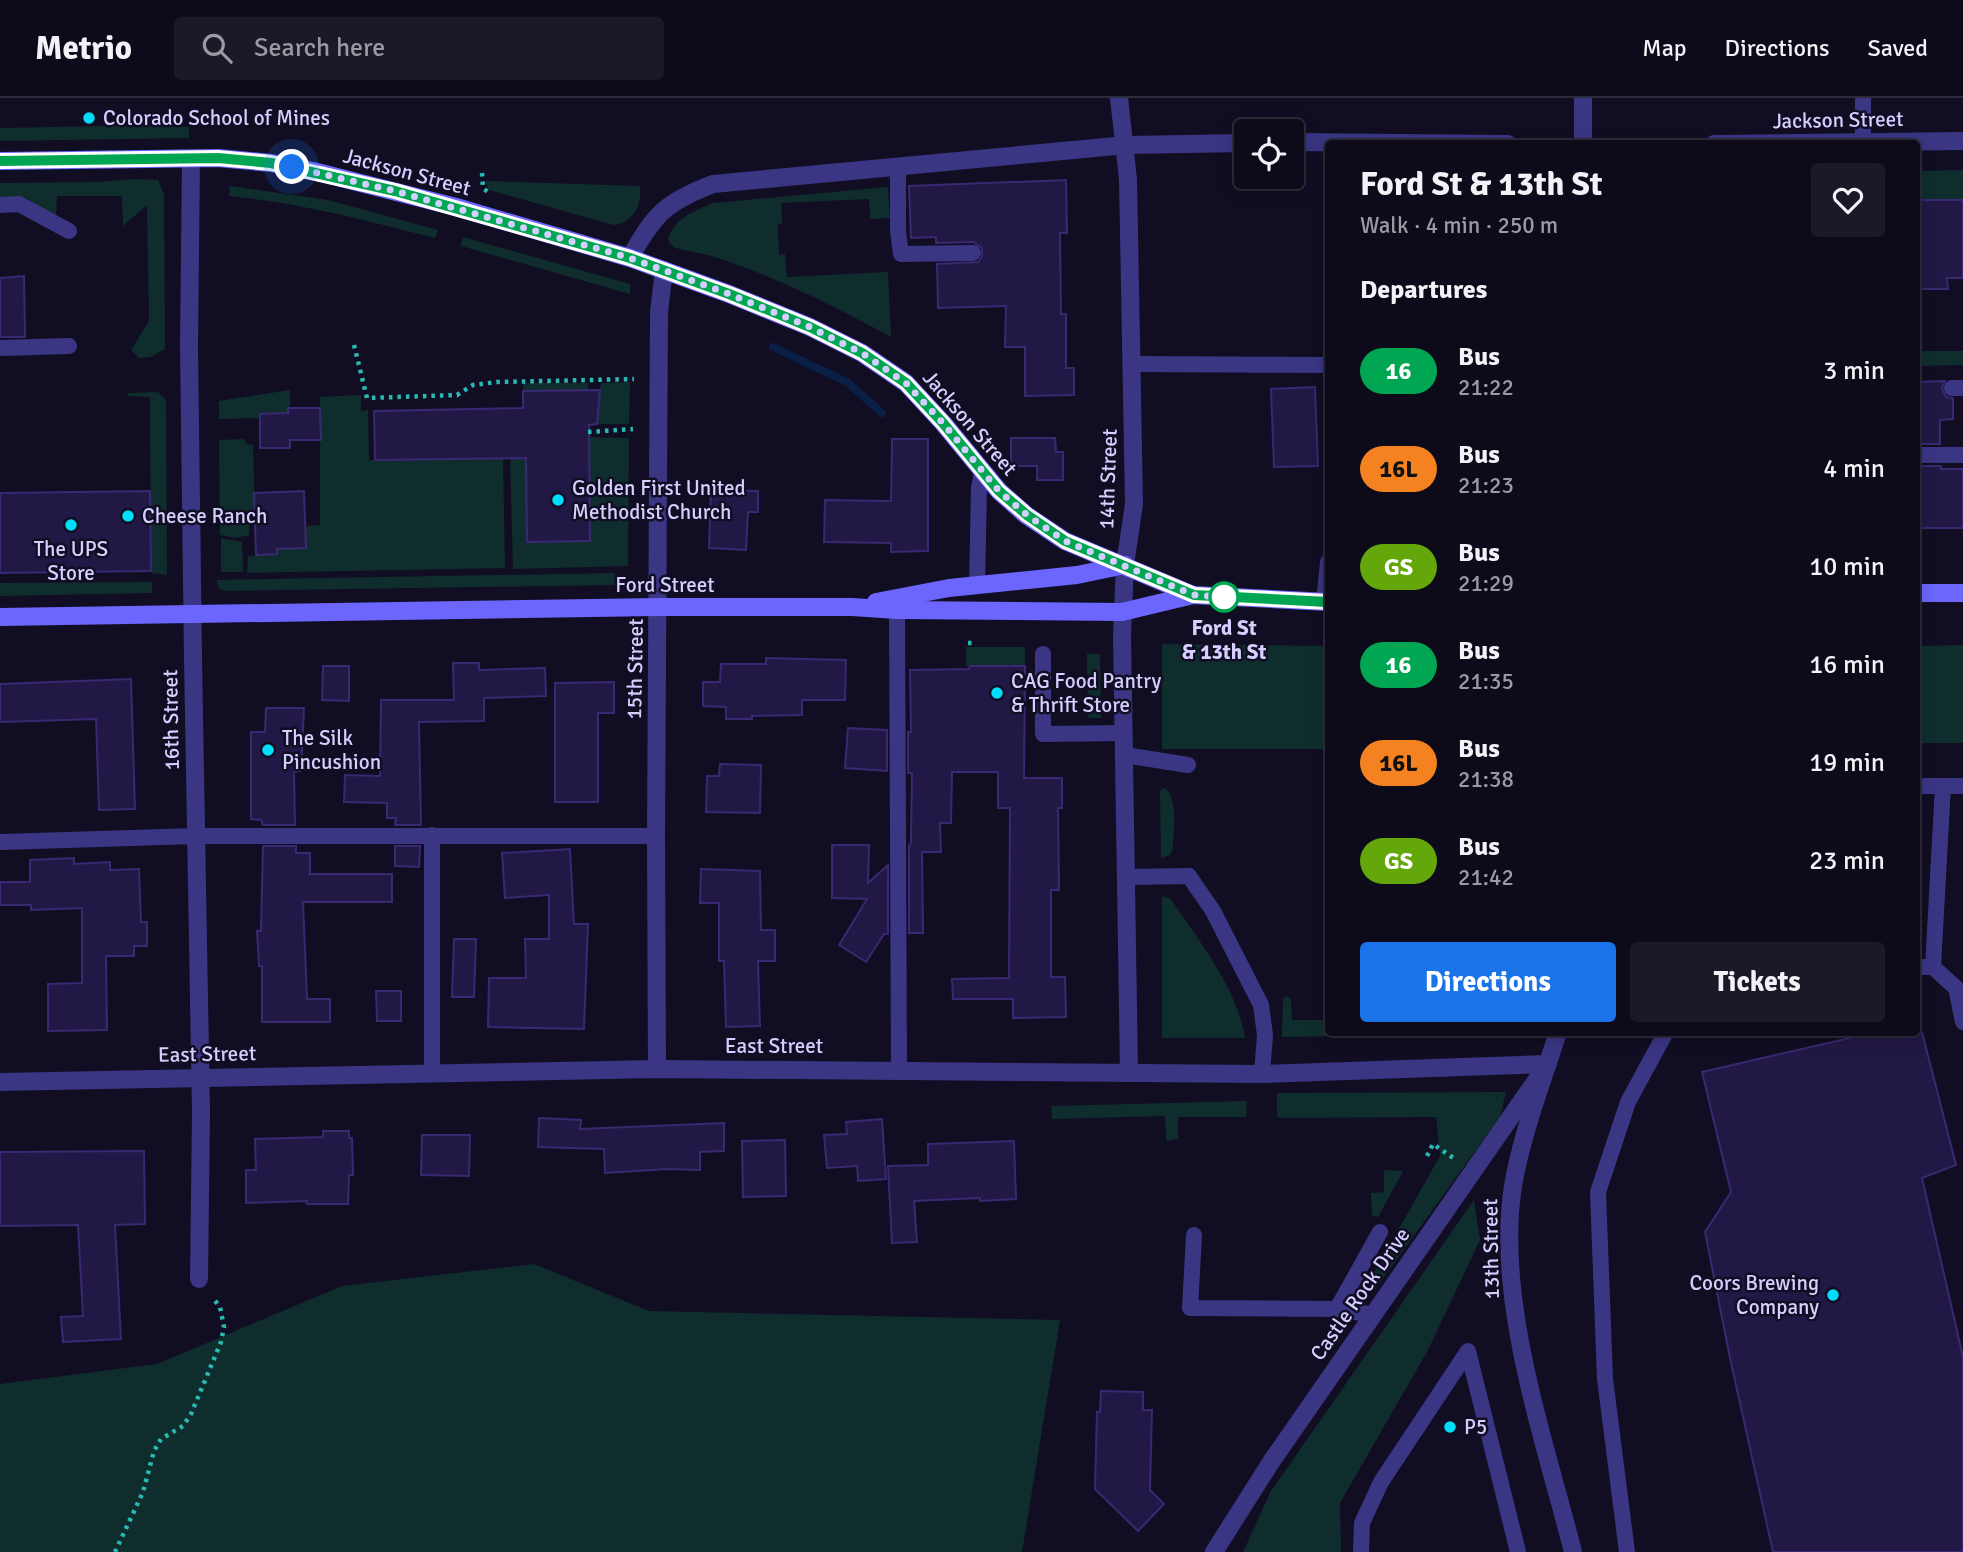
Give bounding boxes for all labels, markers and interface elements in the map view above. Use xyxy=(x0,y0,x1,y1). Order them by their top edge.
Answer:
search box xyxy=(174,17,664,80)
text: Metrio xyxy=(35,28,132,69)
icon: search xyxy=(198,29,236,67)
text: Search here xyxy=(254,32,385,64)
text: Map xyxy=(1642,33,1687,63)
text: Directions xyxy=(1725,33,1830,63)
text: Saved xyxy=(1868,33,1928,63)
place label: Colorado School of Mines xyxy=(103,105,330,131)
street label: Jackson Street xyxy=(1772,106,1904,134)
marker: Colorado School of Mines xyxy=(81,110,97,126)
map controls xyxy=(1234,119,1304,189)
button: locate xyxy=(1234,119,1304,189)
street label: Jackson Street xyxy=(340,143,474,201)
your location xyxy=(274,149,309,184)
button: heart xyxy=(1811,163,1885,237)
text: Ford St & 13th St xyxy=(1360,164,1602,205)
text: Walk · 4 min · 250 m xyxy=(1360,211,1558,240)
text: Departures xyxy=(1360,274,1487,306)
text: Bus xyxy=(1458,341,1500,373)
text: 3 min xyxy=(1823,355,1885,387)
text: 16 xyxy=(1386,356,1411,386)
street label: Jackson Street xyxy=(917,365,1023,481)
text: 21:22 xyxy=(1458,373,1514,402)
street label: 14th Street xyxy=(1093,428,1123,530)
text: Bus xyxy=(1458,439,1500,471)
text: 4 min xyxy=(1823,453,1885,485)
text: 16L xyxy=(1379,454,1418,484)
text: 21:23 xyxy=(1458,471,1514,500)
place label: Golden First United Methodist Church xyxy=(572,475,746,525)
marker: Golden First United Methodist Church xyxy=(550,492,566,508)
place label: Cheese Ranch xyxy=(142,503,267,529)
marker: Cheese Ranch xyxy=(120,508,136,524)
marker: The UPS Store xyxy=(63,517,79,533)
place label: The UPS Store xyxy=(34,536,108,586)
text: Bus xyxy=(1458,537,1500,569)
text: 10 min xyxy=(1809,551,1885,583)
text: GS xyxy=(1384,552,1413,582)
text: 21:29 xyxy=(1458,569,1514,598)
street label: Ford Street xyxy=(615,572,715,598)
marker: Ford St & 13th St xyxy=(1209,582,1239,612)
place label: Ford St & 13th St xyxy=(1182,615,1266,665)
street label: 15th Street xyxy=(621,618,649,720)
text: Bus xyxy=(1458,635,1500,667)
text: 16 min xyxy=(1809,649,1885,681)
text: 16 xyxy=(1386,650,1411,680)
text: 21:35 xyxy=(1458,667,1514,696)
place label: CAG Food Pantry & Thrift Store xyxy=(1011,668,1161,718)
street label: 16th Street xyxy=(157,669,185,771)
marker: CAG Food Pantry & Thrift Store xyxy=(989,685,1005,701)
place label: The Silk Pincushion xyxy=(282,725,381,775)
text: Bus xyxy=(1458,733,1500,765)
marker: The Silk Pincushion xyxy=(260,742,276,758)
text: 19 min xyxy=(1809,747,1885,779)
text: 16L xyxy=(1379,748,1418,778)
text: 21:38 xyxy=(1458,765,1514,794)
text: Bus xyxy=(1458,831,1500,863)
text: 23 min xyxy=(1809,845,1885,877)
text: GS xyxy=(1384,846,1413,876)
text: 21:42 xyxy=(1458,863,1514,892)
button: Directions xyxy=(1360,942,1616,1022)
button: Tickets xyxy=(1630,942,1885,1022)
street label: East Street xyxy=(725,1033,823,1059)
street label: East Street xyxy=(158,1040,256,1068)
street label: 13th Street xyxy=(1477,1198,1505,1300)
street label: Castle Rock Drive xyxy=(1305,1223,1415,1365)
place label: Coors Brewing Company xyxy=(1689,1270,1819,1320)
marker: Coors Brewing Company xyxy=(1825,1287,1841,1303)
place label: P5 xyxy=(1464,1414,1487,1440)
marker: P5 xyxy=(1442,1419,1458,1435)

